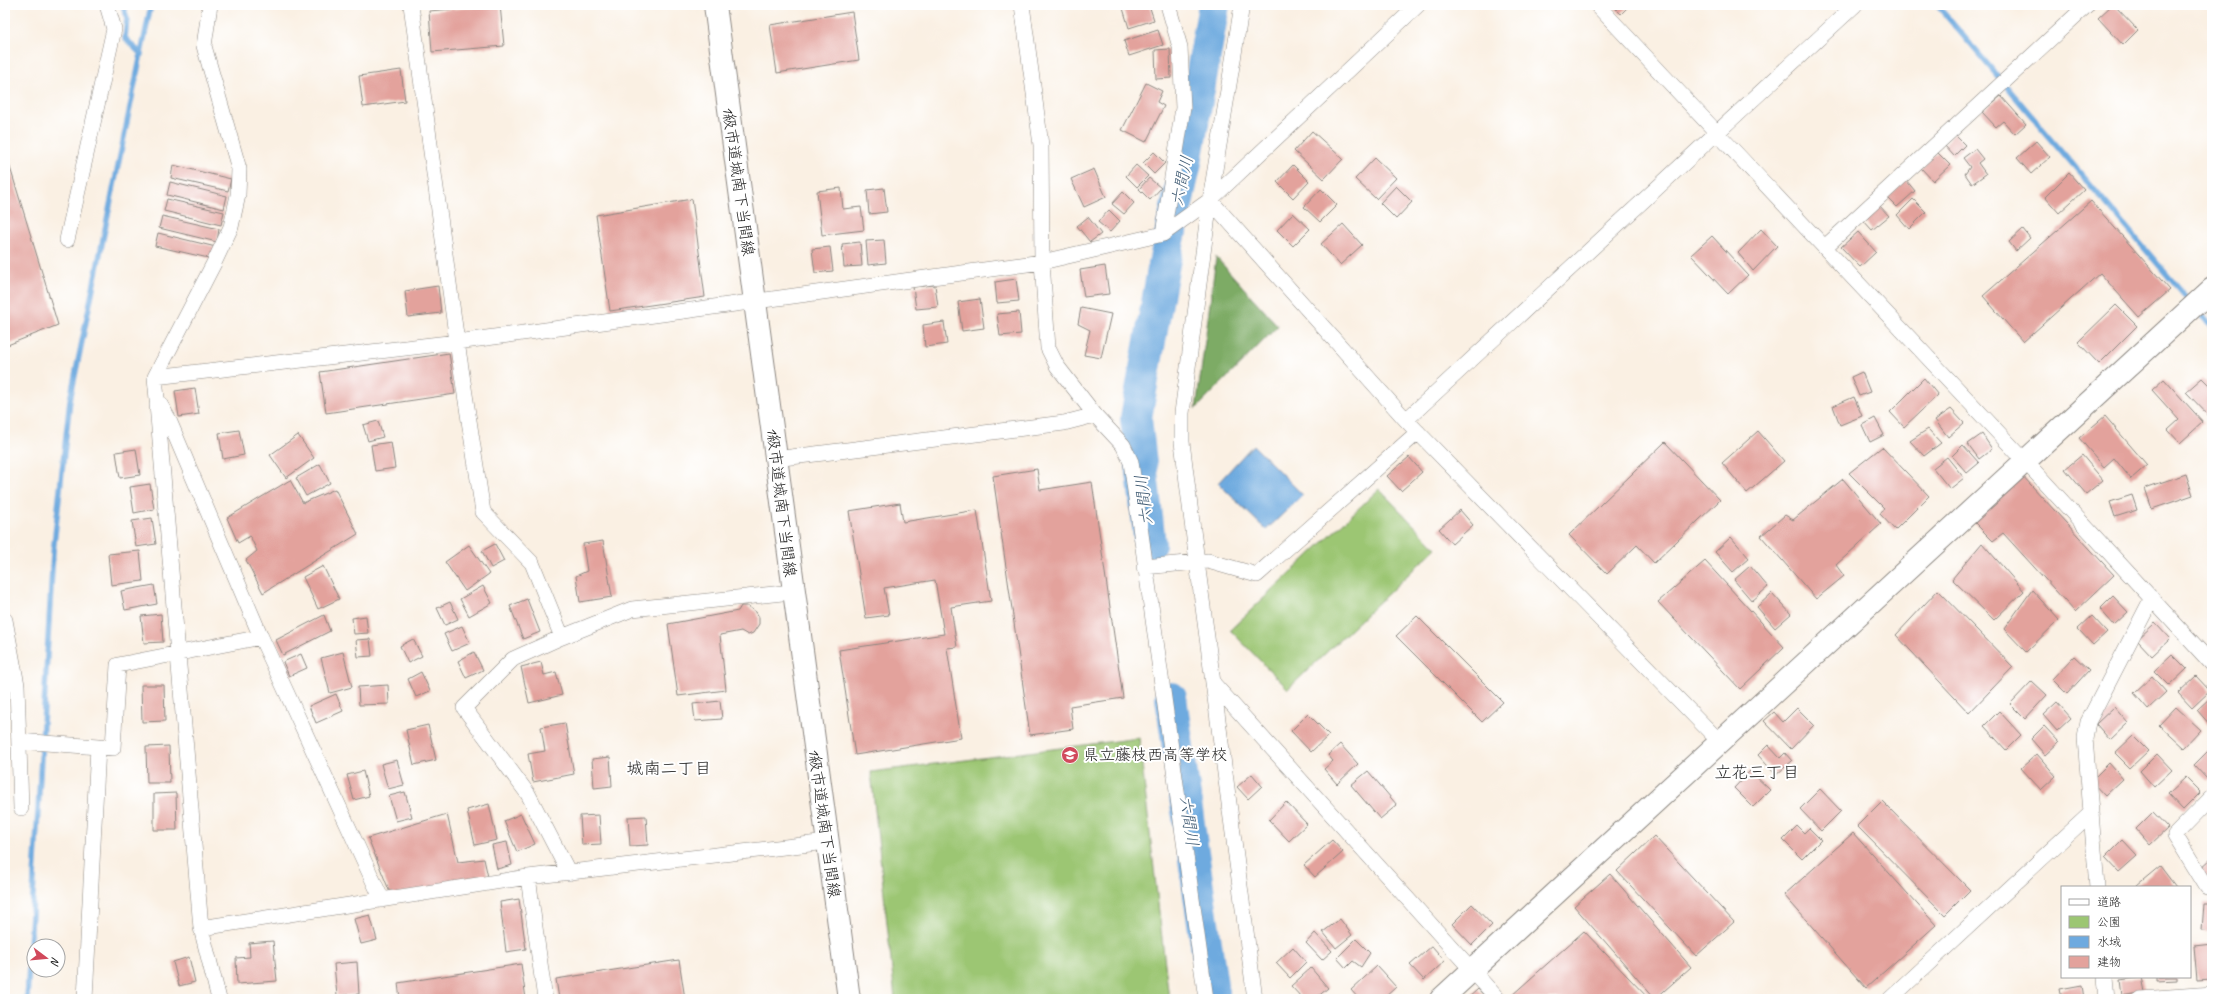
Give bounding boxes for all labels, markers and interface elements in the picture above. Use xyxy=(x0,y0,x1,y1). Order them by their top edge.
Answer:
street label: 1級市道城南下当間線 xyxy=(718,105,758,257)
water label: 六間川 xyxy=(1166,154,1198,208)
street label: 1級市道城南下当間線 xyxy=(762,426,800,578)
water label: 六間川 xyxy=(1130,473,1158,527)
school or university icon: 県立藤枝西高等学校 xyxy=(1060,745,1080,765)
place label: 県立藤枝西高等学校 xyxy=(1083,745,1227,765)
street label: 1級市道城南下当間線 xyxy=(804,747,844,899)
district label: 城南二丁目 xyxy=(627,758,712,779)
district label: 立花三丁目 xyxy=(1715,762,1800,783)
water label: 六間川 xyxy=(1175,794,1203,848)
legend xyxy=(2061,886,2191,978)
text: 道路 xyxy=(2097,894,2121,910)
text: 公園 xyxy=(2097,914,2121,930)
text: 水域 xyxy=(2097,934,2121,950)
north arrow xyxy=(26,938,66,978)
text: 建物 xyxy=(2097,954,2121,970)
text: N xyxy=(47,956,63,968)

